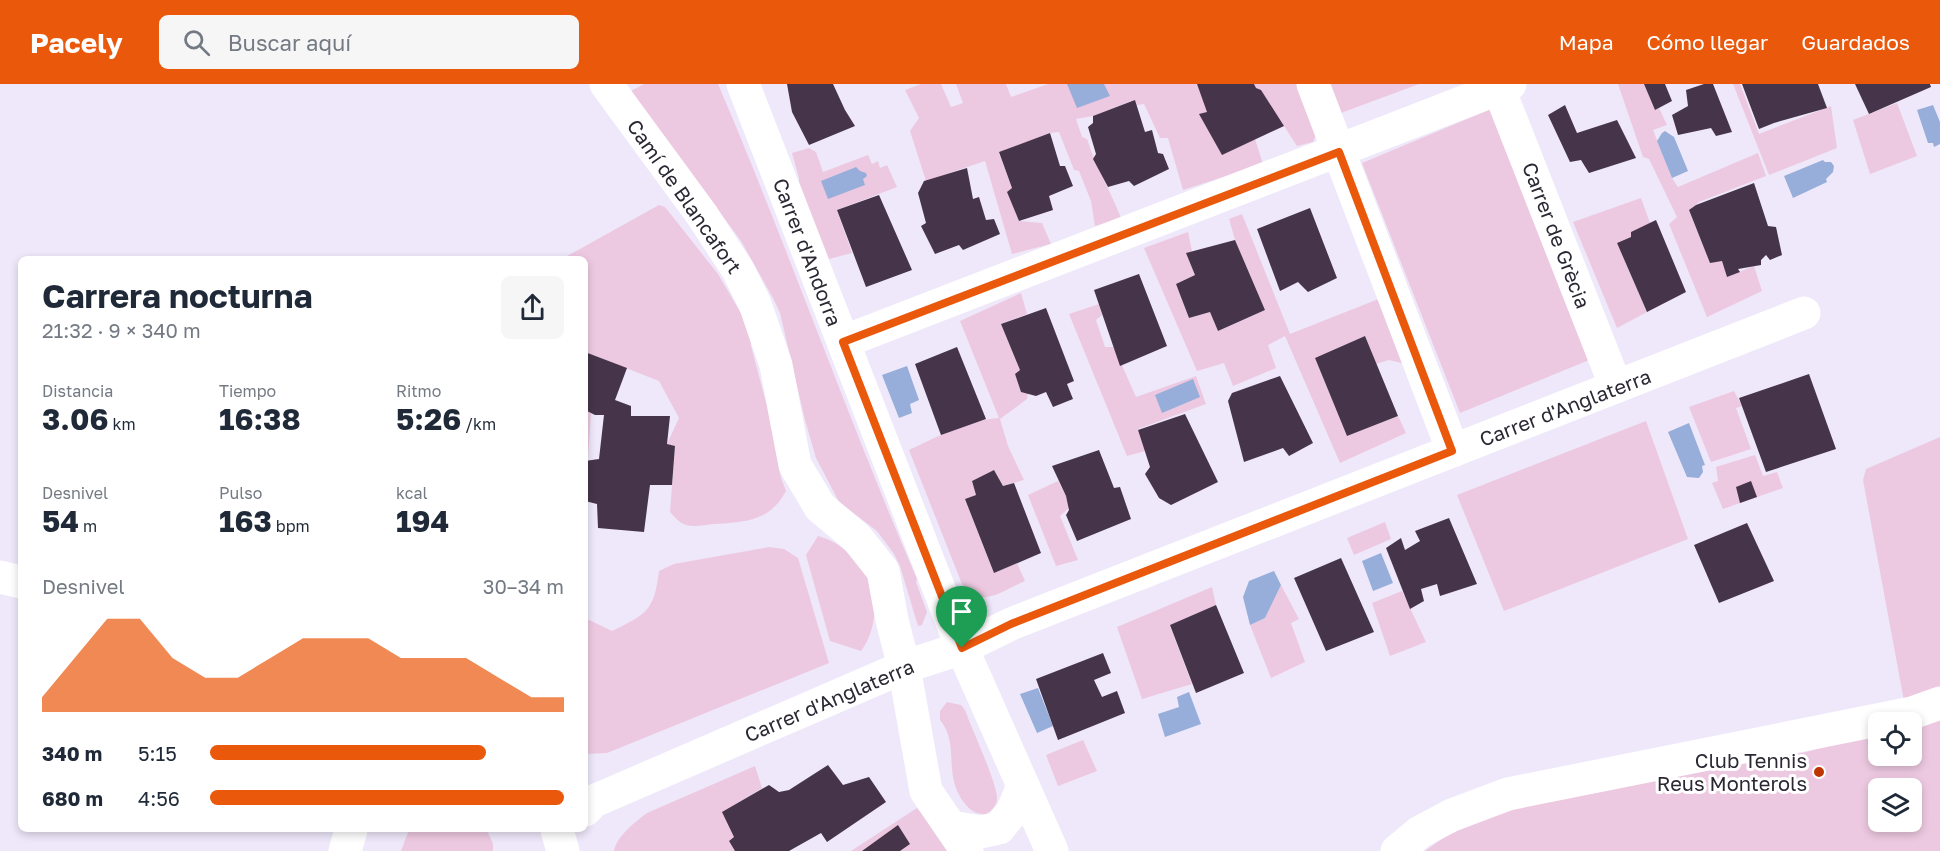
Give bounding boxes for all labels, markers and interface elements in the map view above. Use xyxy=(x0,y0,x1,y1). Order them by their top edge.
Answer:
search box xyxy=(159,15,579,69)
text: Pacely xyxy=(30,26,123,59)
icon: search xyxy=(180,26,213,59)
text: Buscar aquí xyxy=(228,29,351,56)
text: Mapa xyxy=(1559,29,1614,55)
text: Cómo llegar xyxy=(1647,29,1768,55)
text: Guardados xyxy=(1801,29,1910,55)
street label: Camí de Blancafort xyxy=(623,114,747,278)
street label: Carrer de Grècia xyxy=(1518,159,1596,311)
street label: Carrer d'Andorra xyxy=(769,175,847,329)
text: Carrera nocturna xyxy=(42,276,313,315)
button: share xyxy=(501,276,564,339)
text: 21:32 · 9 × 340 m xyxy=(42,318,201,342)
street label: Carrer d'Anglaterra xyxy=(1476,363,1654,451)
text: Distancia xyxy=(42,381,113,401)
text: Tiempo xyxy=(219,381,276,401)
text: Ritmo xyxy=(396,381,441,401)
text: 3.06 xyxy=(42,401,108,437)
text: 16:38 xyxy=(219,401,301,437)
text: 5:26 xyxy=(396,401,461,437)
text: km xyxy=(108,414,136,434)
text: /km xyxy=(461,414,496,434)
text: Desnivel xyxy=(42,483,108,503)
text: Pulso xyxy=(219,483,262,503)
text: kcal xyxy=(396,483,428,503)
text: 54 xyxy=(42,503,79,539)
text: 163 xyxy=(219,503,272,539)
text: 194 xyxy=(396,503,449,539)
text: m xyxy=(79,516,97,536)
text: bpm xyxy=(272,516,310,536)
text: Desnivel xyxy=(42,574,125,598)
text: 30–34 m xyxy=(483,574,564,598)
pin xyxy=(936,586,987,648)
icon: arrive xyxy=(945,595,978,628)
street label: Carrer d'Anglaterra xyxy=(741,653,917,747)
map controls xyxy=(1868,712,1922,832)
button: locate xyxy=(1868,712,1922,766)
text: 340 m xyxy=(42,741,102,765)
text: 5:15 xyxy=(138,741,177,765)
place label: Club Tennis Reus Monterols xyxy=(1657,748,1807,795)
marker: Club Tennis Reus Monterols xyxy=(1812,765,1826,779)
button: layers xyxy=(1868,778,1922,832)
text: 680 m xyxy=(42,786,103,810)
text: 4:56 xyxy=(138,786,180,810)

